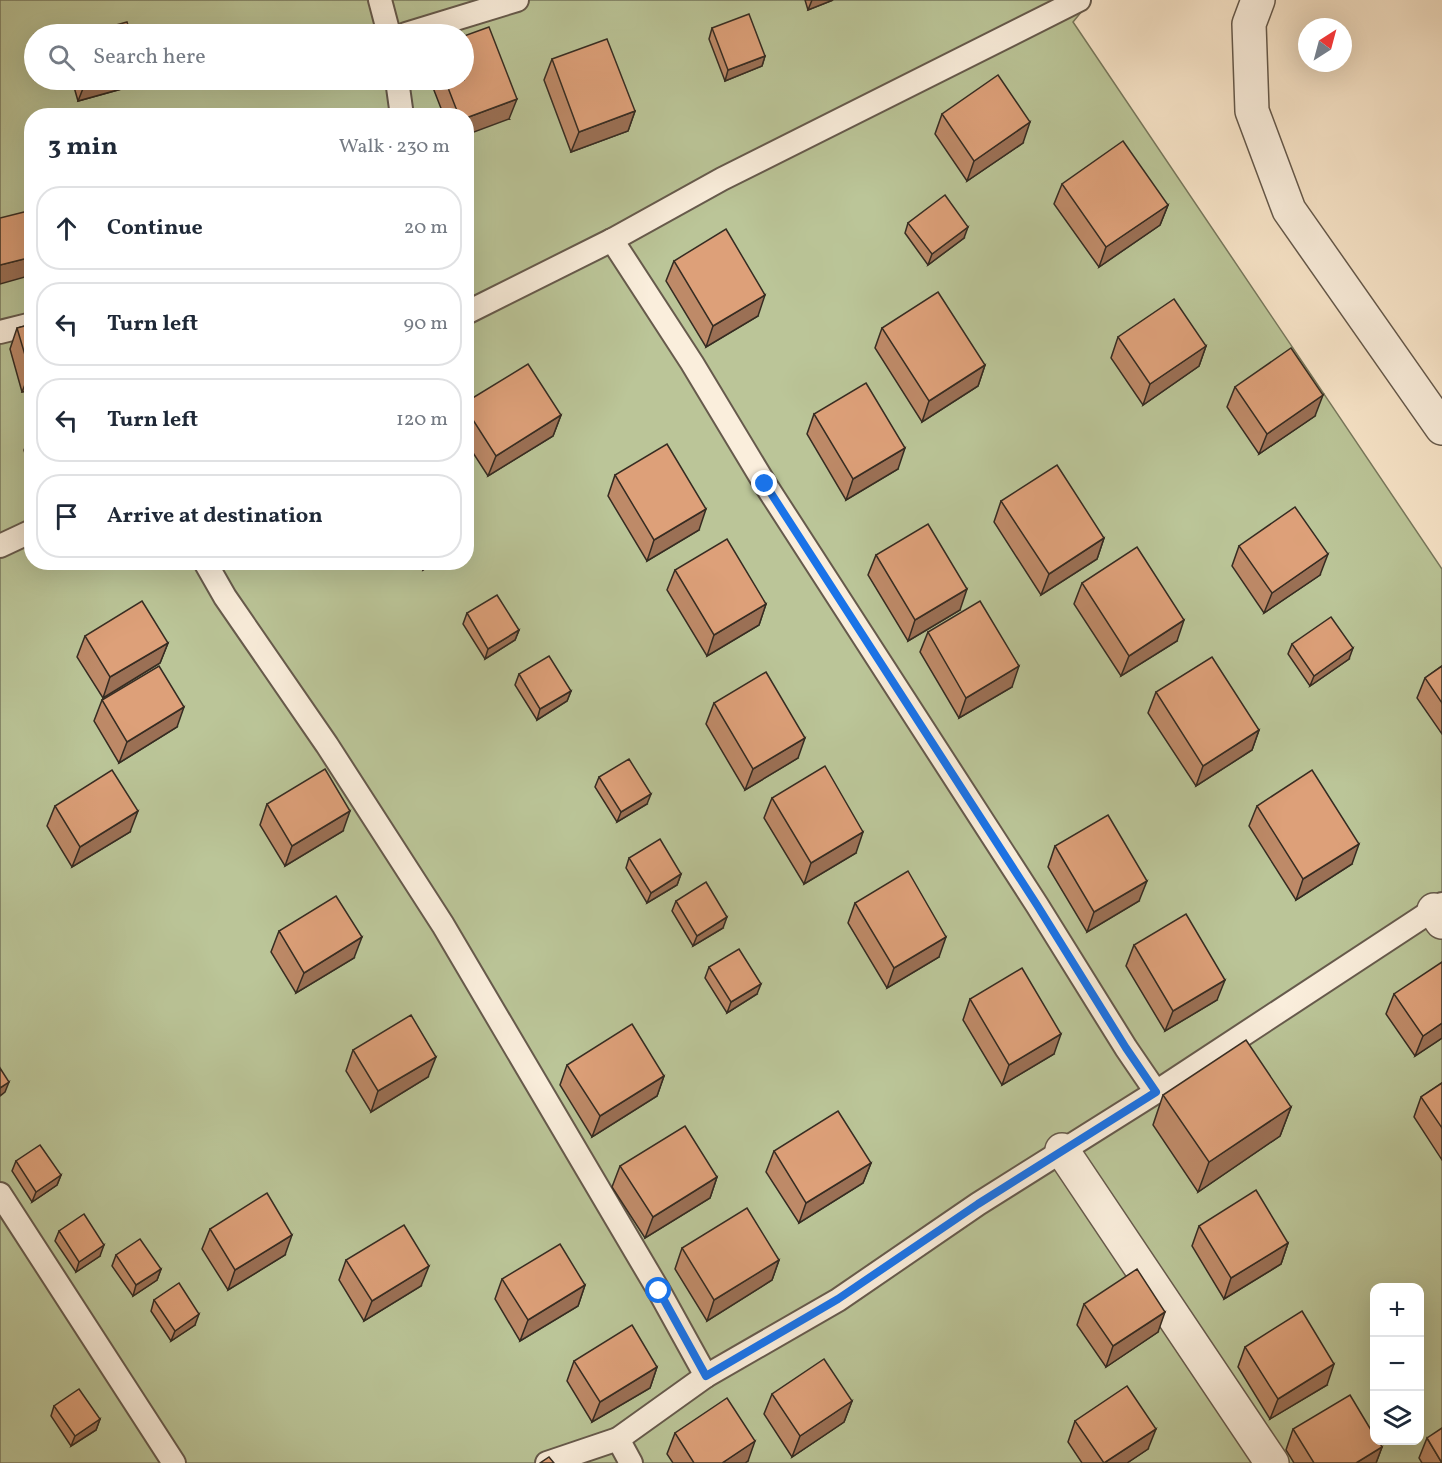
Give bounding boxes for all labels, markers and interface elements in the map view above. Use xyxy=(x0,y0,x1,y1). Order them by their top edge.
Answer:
north arrow xyxy=(1298,18,1352,72)
search box xyxy=(24,24,474,90)
icon: search xyxy=(45,41,78,74)
text: Search here xyxy=(93,42,206,73)
text: 3 min xyxy=(48,129,118,165)
text: Walk · 230 m xyxy=(339,133,450,161)
icon: ahead xyxy=(50,212,83,245)
text: Continue xyxy=(107,213,203,244)
text: 20 m xyxy=(404,214,448,242)
icon: left xyxy=(50,308,83,341)
text: Turn left xyxy=(107,309,198,340)
text: 90 m xyxy=(404,310,448,338)
icon: left xyxy=(50,404,83,437)
text: Turn left xyxy=(107,405,198,436)
text: 120 m xyxy=(396,406,448,434)
route end xyxy=(751,470,777,496)
icon: arrive xyxy=(50,500,83,533)
text: Arrive at destination xyxy=(107,501,323,532)
route start xyxy=(645,1277,671,1303)
map controls xyxy=(1370,1283,1424,1445)
button: + xyxy=(1370,1283,1424,1337)
button: − xyxy=(1370,1337,1424,1391)
button: layers xyxy=(1370,1391,1424,1445)

